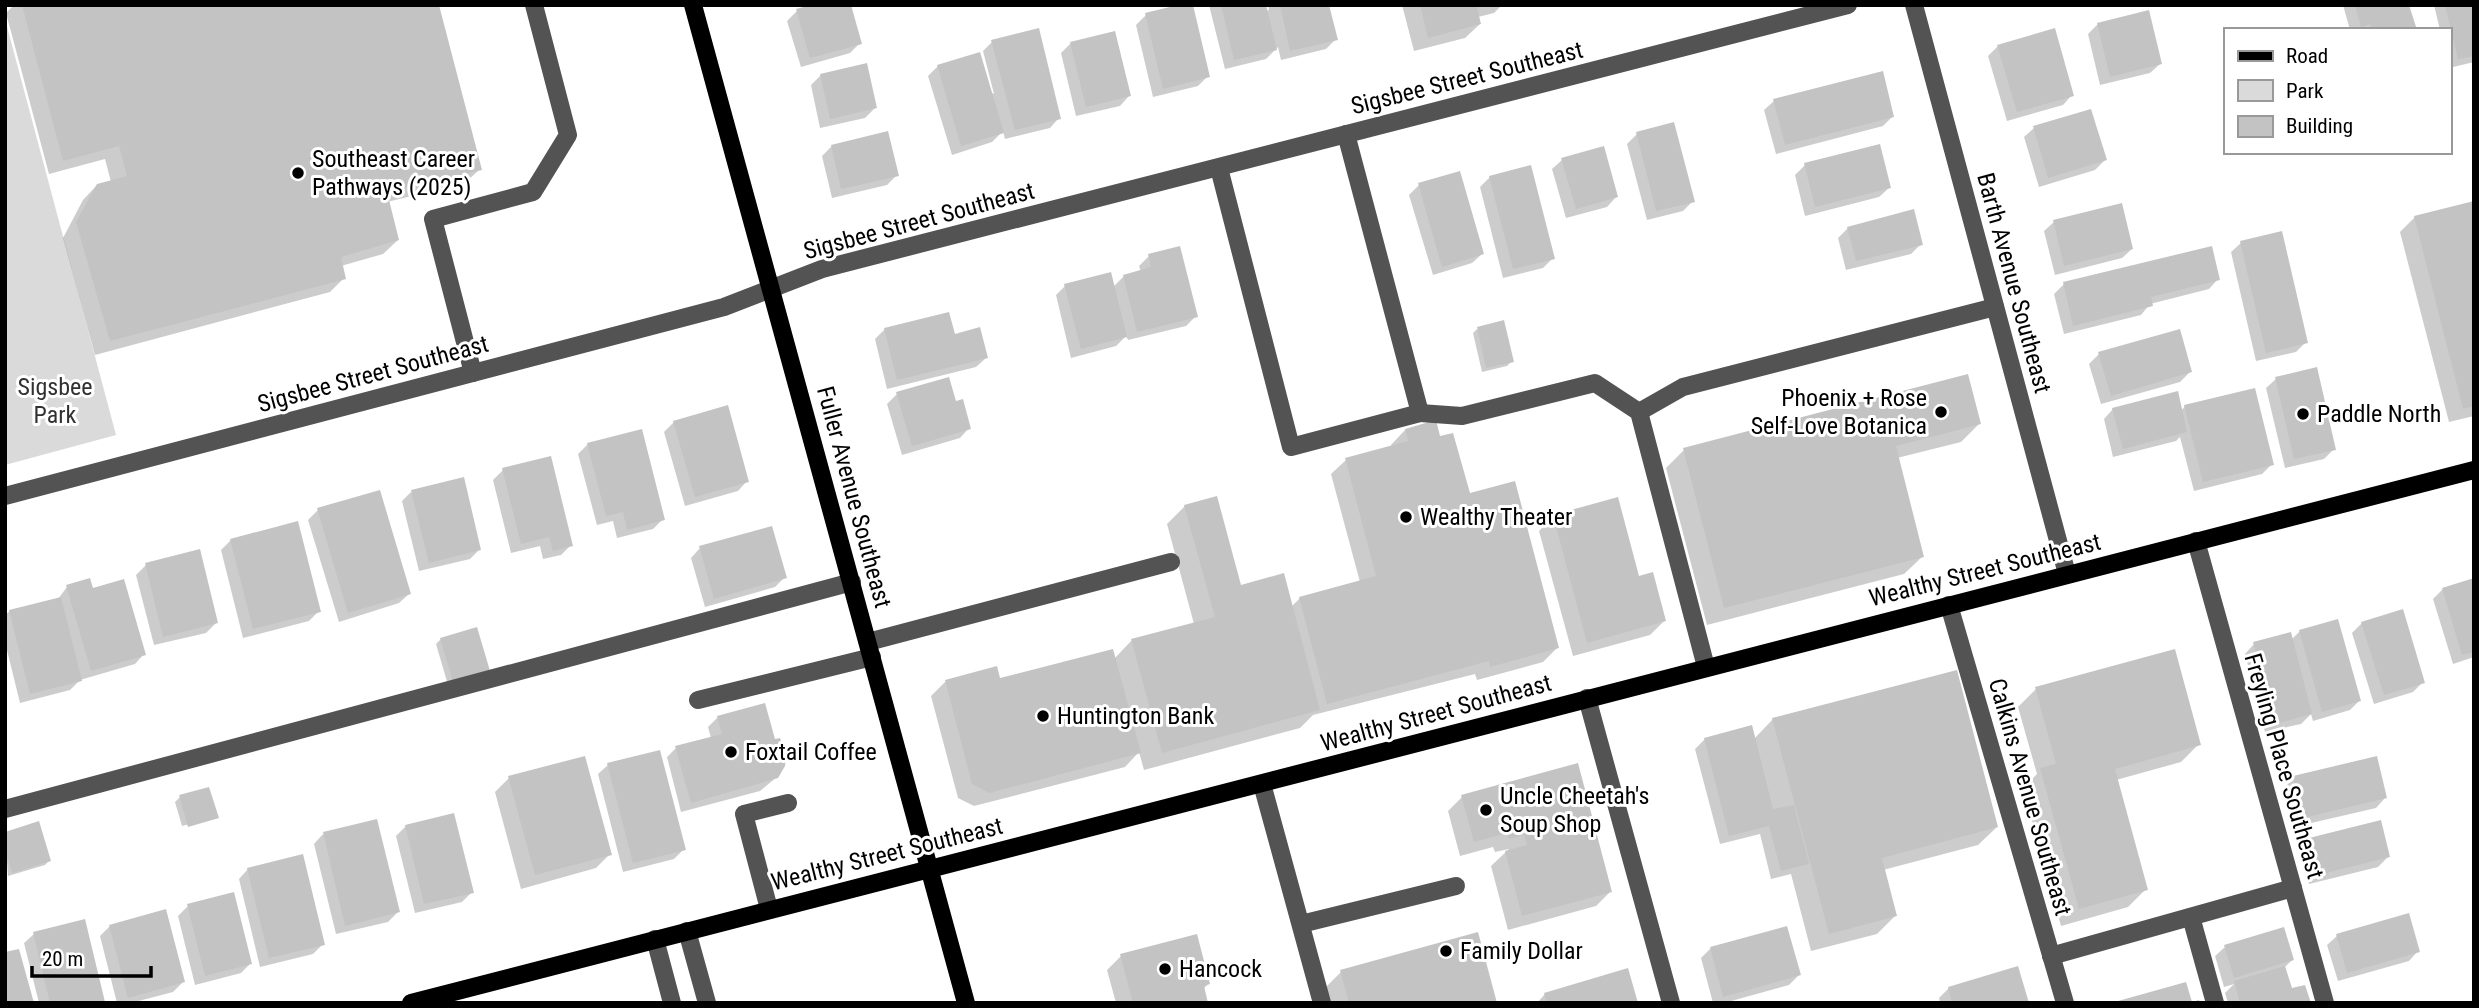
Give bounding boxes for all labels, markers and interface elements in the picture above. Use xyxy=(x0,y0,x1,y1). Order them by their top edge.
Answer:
legend xyxy=(2224,28,2451,154)
street label: Sigsbee Street Southeast xyxy=(1348,36,1586,120)
text: Road xyxy=(2286,44,2328,68)
text: Park xyxy=(2286,79,2324,103)
text: Building xyxy=(2286,114,2353,138)
place label: Southeast Career Pathways (2025) xyxy=(312,145,475,201)
marker: Southeast Career Pathways (2025) xyxy=(290,165,306,181)
street label: Barth Avenue Southeast xyxy=(1971,170,2057,396)
street label: Sigsbee Street Southeast xyxy=(800,177,1038,265)
street label: Sigsbee Street Southeast xyxy=(254,330,492,418)
park label: Sigsbee Park xyxy=(17,373,93,429)
street label: Fuller Avenue Southeast xyxy=(811,383,897,611)
place label: Phoenix + Rose Self-Love Botanica xyxy=(1751,384,1927,440)
place label: Paddle North xyxy=(2317,400,2441,428)
marker: Phoenix + Rose Self-Love Botanica xyxy=(1933,404,1949,420)
marker: Paddle North xyxy=(2295,406,2311,422)
place label: Wealthy Theater xyxy=(1420,503,1572,531)
marker: Wealthy Theater xyxy=(1398,509,1414,525)
street label: Wealthy Street Southeast xyxy=(1866,528,2104,612)
street label: Freyling Place Southeast xyxy=(2238,650,2330,882)
street label: Wealthy Street Southeast xyxy=(1318,669,1554,757)
street label: Calkins Avenue Southeast xyxy=(1983,675,2077,919)
place label: Huntington Bank xyxy=(1057,702,1214,730)
marker: Huntington Bank xyxy=(1035,708,1051,724)
place label: Foxtail Coffee xyxy=(745,738,877,766)
marker: Foxtail Coffee xyxy=(723,744,739,760)
place label: Uncle Cheetah's Soup Shop xyxy=(1500,782,1649,838)
marker: Uncle Cheetah's Soup Shop xyxy=(1478,802,1494,818)
street label: Wealthy Street Southeast xyxy=(768,812,1006,896)
scale bar xyxy=(32,934,150,978)
place label: Family Dollar xyxy=(1460,937,1583,965)
marker: Family Dollar xyxy=(1438,943,1454,959)
text: 20 m xyxy=(42,947,83,971)
place label: Hancock xyxy=(1179,955,1262,983)
marker: Hancock xyxy=(1157,961,1173,977)

